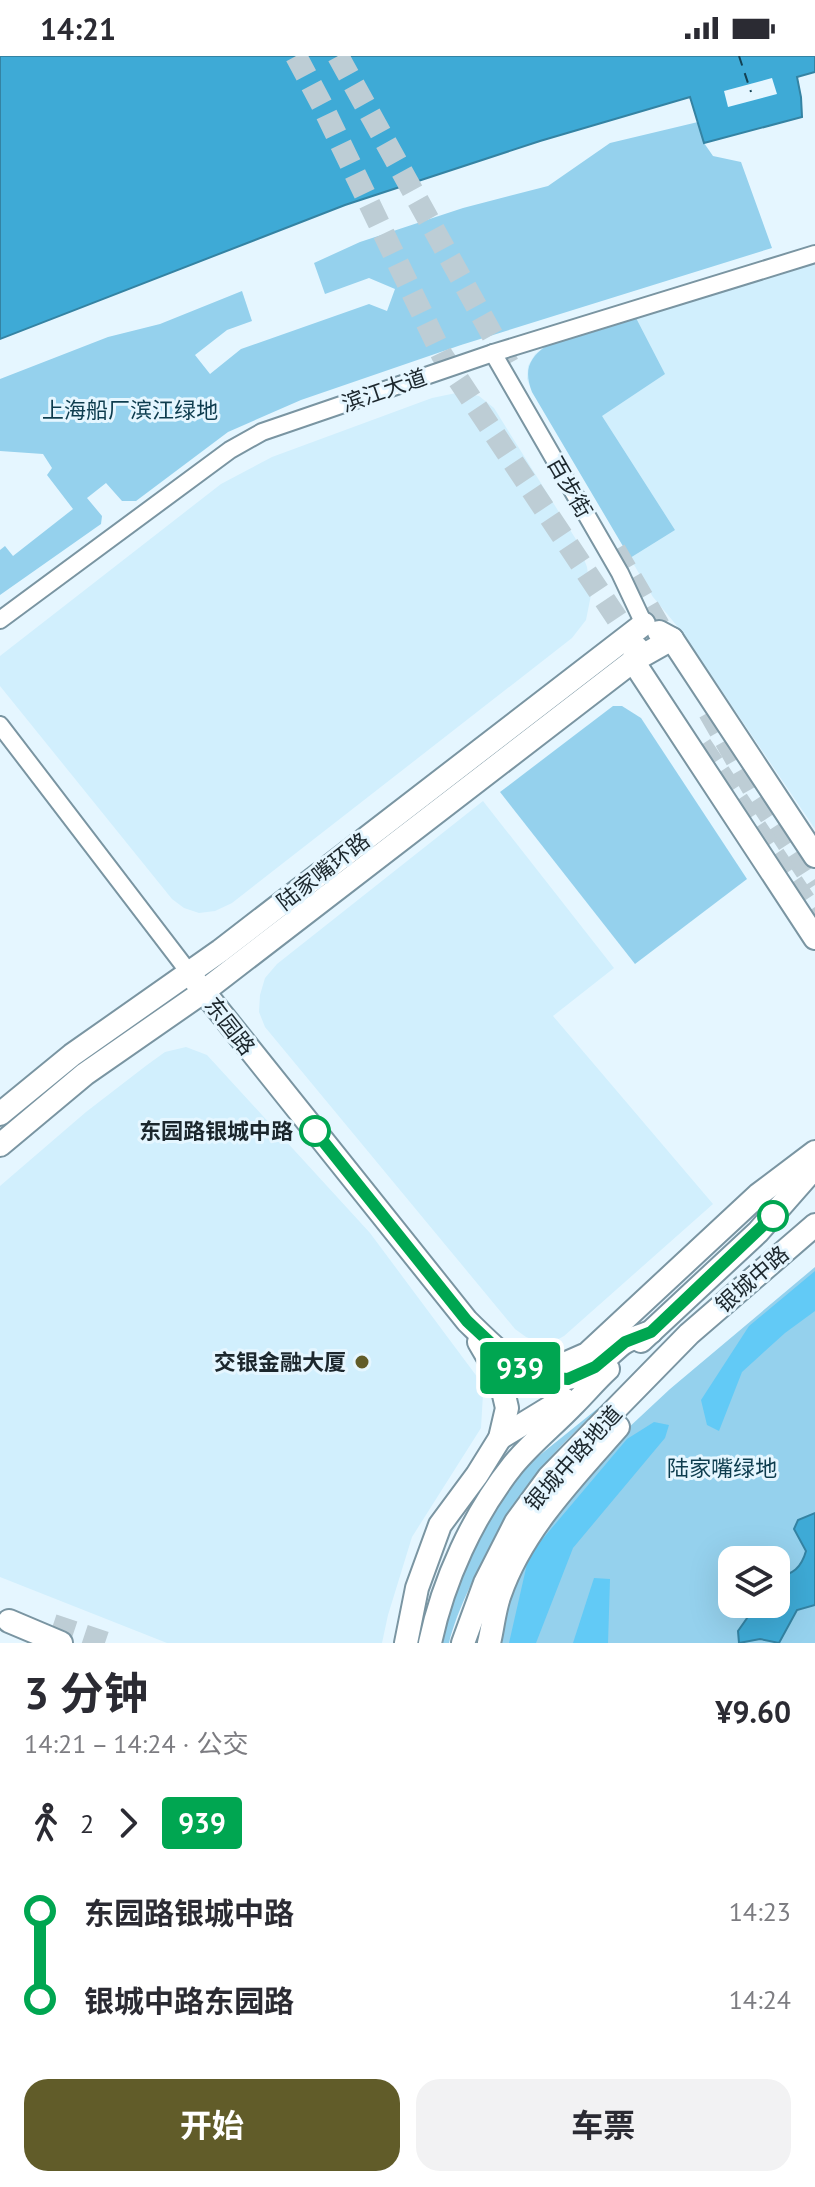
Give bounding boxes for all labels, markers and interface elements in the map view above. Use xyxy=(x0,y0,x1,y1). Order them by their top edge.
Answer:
text: 14:21 xyxy=(40,9,116,48)
street label: 滨江大道 xyxy=(338,362,430,418)
park label: 上海船厂滨江绿地 xyxy=(42,396,218,424)
street label: 百步街 xyxy=(541,451,599,523)
street label: 陆家嘴环路 xyxy=(271,826,375,916)
street label: 东园路 xyxy=(199,991,261,1061)
marker: 东园路银城中路 xyxy=(300,1116,330,1146)
place label: 东园路银城中路 xyxy=(139,1117,293,1145)
unlabelled marker xyxy=(758,1201,788,1231)
street label: 银城中路 xyxy=(710,1240,794,1318)
line badge: 939 xyxy=(474,1342,566,1394)
place label: 交银金融大厦 xyxy=(214,1348,346,1376)
text: 939 xyxy=(496,1349,544,1386)
marker: 交银金融大厦 xyxy=(353,1353,371,1371)
street label: 银城中路地道 xyxy=(518,1400,628,1516)
park label: 陆家嘴绿地 xyxy=(667,1454,777,1482)
map controls xyxy=(718,1546,790,1618)
button: layers xyxy=(718,1546,790,1618)
text: 3 分钟 xyxy=(24,1664,148,1721)
text: ¥9.60 xyxy=(716,1692,791,1731)
text: 14:21 – 14:24 · 公交 xyxy=(24,1727,248,1760)
icon: walk xyxy=(24,1801,68,1845)
icon: forward xyxy=(106,1801,150,1845)
text: 939 xyxy=(178,1804,226,1841)
text: 2 xyxy=(80,1807,94,1840)
text: 东园路银城中路 xyxy=(84,1893,294,1932)
text: 14:23 xyxy=(729,1895,791,1928)
text: 银城中路东园路 xyxy=(84,1981,294,2020)
text: 14:24 xyxy=(729,1983,791,2016)
button: 开始 xyxy=(24,2079,400,2171)
button: 车票 xyxy=(416,2079,791,2171)

